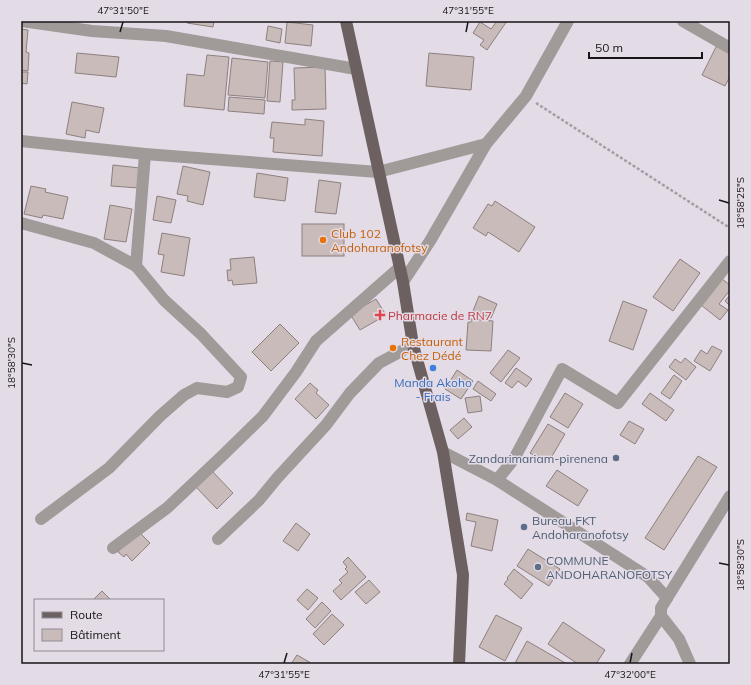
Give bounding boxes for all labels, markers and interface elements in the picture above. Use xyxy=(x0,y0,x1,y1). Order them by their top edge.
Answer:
text: 47°31'50"E xyxy=(97,4,149,17)
text: 47°31'55"E xyxy=(442,4,494,17)
scale bar xyxy=(589,34,702,60)
text: 50 m xyxy=(595,40,623,55)
text: 18°58'25"S xyxy=(734,177,747,229)
place label: Club 102 Andoharanofotsy xyxy=(331,226,428,255)
marker: Club 102 Andoharanofotsy xyxy=(318,235,328,245)
place label: Pharmacie de RN7 xyxy=(388,308,492,323)
marker: Pharmacie de RN7 xyxy=(375,310,385,320)
place label: Restaurant Chez Dédé xyxy=(401,334,463,363)
text: 18°58'30"S xyxy=(5,337,18,389)
marker: Restaurant Chez Dédé xyxy=(388,343,398,353)
marker: Manda Akoho - Frais xyxy=(428,363,438,373)
place label: Manda Akoho - Frais xyxy=(394,375,472,404)
place label: Zandarimariam-pirenena xyxy=(469,451,608,466)
marker: Zandarimariam-pirenena xyxy=(611,453,621,463)
place label: Bureau FKT Andoharanofotsy xyxy=(532,513,629,542)
marker: Bureau FKT Andoharanofotsy xyxy=(519,522,529,532)
text: 18°58'30"S xyxy=(734,539,747,591)
place label: COMMUNE ANDOHARANOFOTSY xyxy=(546,553,673,582)
marker: COMMUNE ANDOHARANOFOTSY xyxy=(533,562,543,572)
legend xyxy=(34,599,164,651)
text: Route xyxy=(70,607,103,622)
text: Bâtiment xyxy=(70,627,121,642)
text: 47°31'55"E xyxy=(258,668,310,681)
text: 47°32'00"E xyxy=(604,668,656,681)

